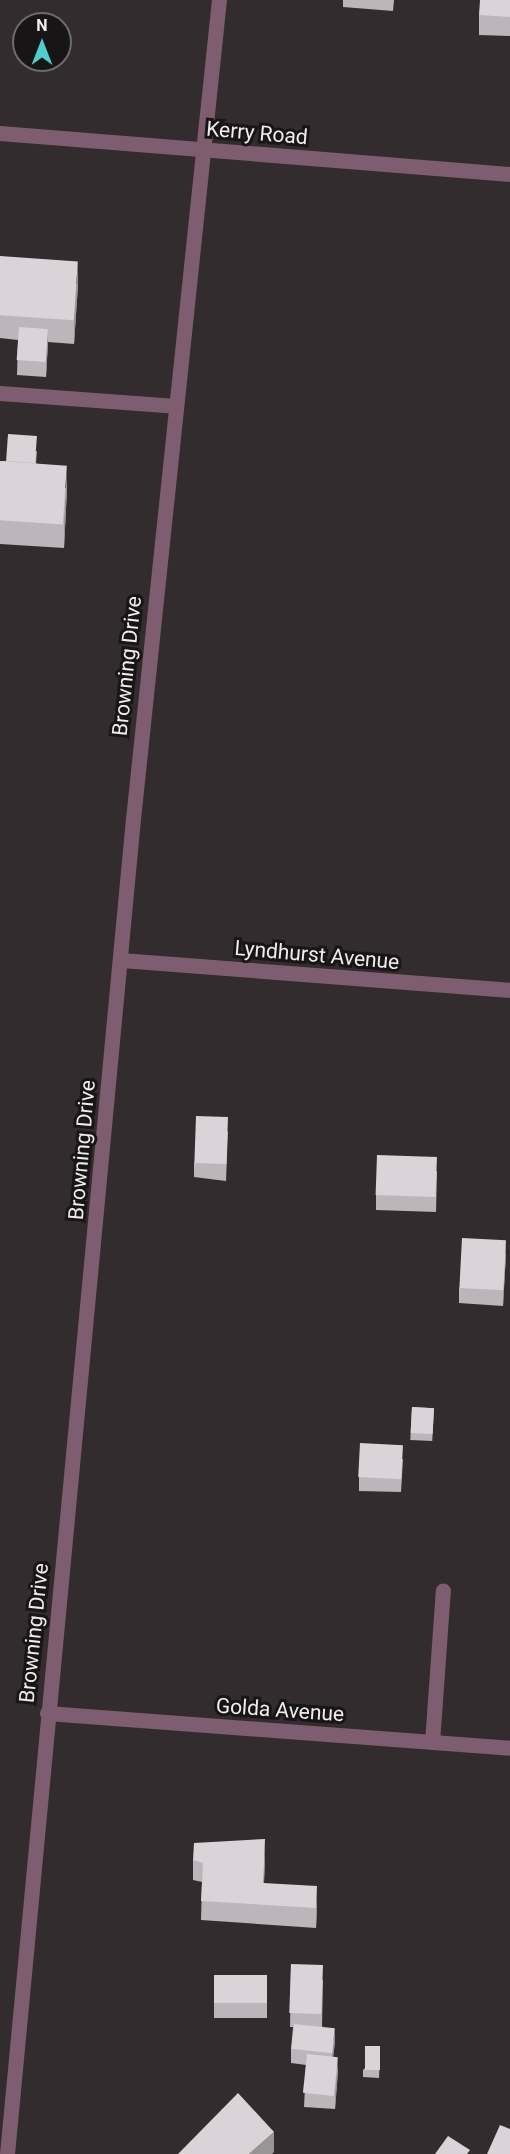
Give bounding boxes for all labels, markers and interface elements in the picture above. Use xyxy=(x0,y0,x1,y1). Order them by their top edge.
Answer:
north arrow xyxy=(12,12,72,72)
text: N xyxy=(36,16,48,35)
street label: Kerry Road xyxy=(205,116,309,150)
street label: Browning Drive xyxy=(107,595,147,737)
street label: Lyndhurst Avenue xyxy=(234,935,400,975)
street label: Browning Drive xyxy=(63,1079,101,1221)
street label: Browning Drive xyxy=(14,1562,54,1704)
street label: Golda Avenue xyxy=(215,1693,345,1727)

